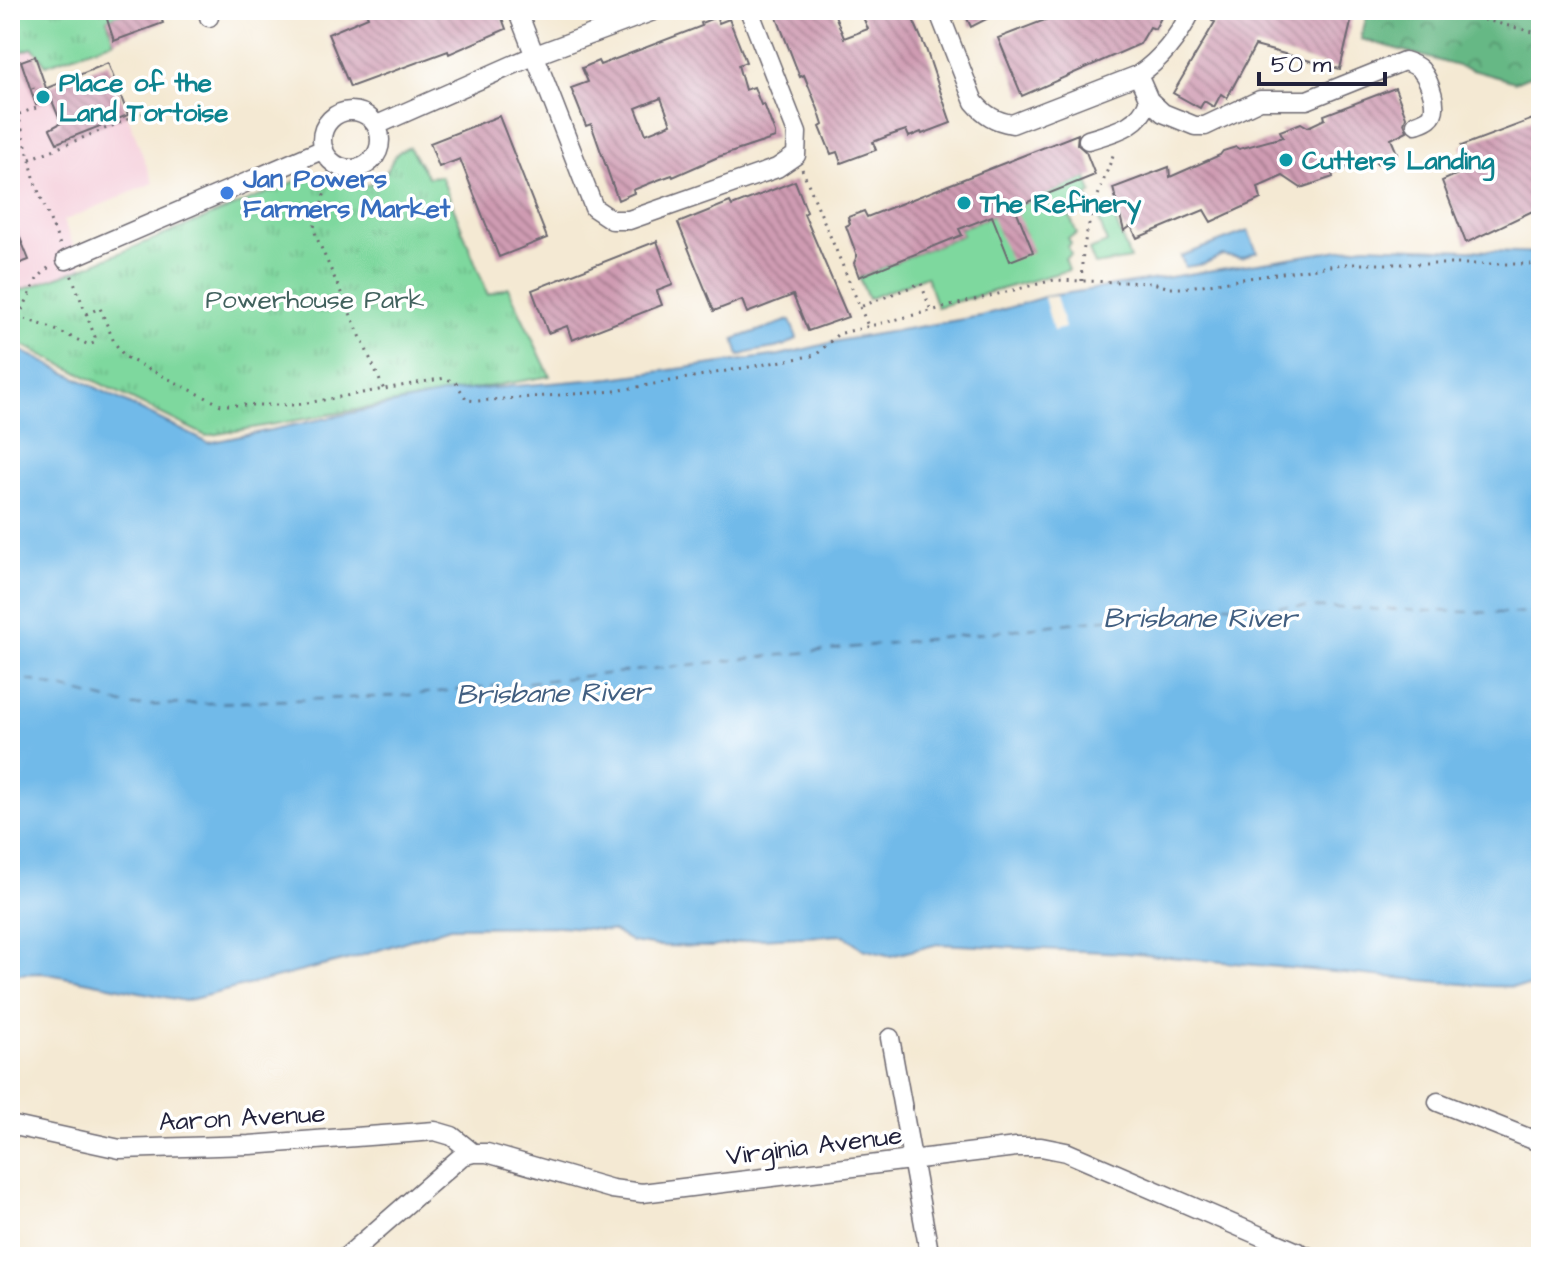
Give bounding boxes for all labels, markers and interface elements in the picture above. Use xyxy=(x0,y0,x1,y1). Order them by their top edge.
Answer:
scale bar xyxy=(1259,36,1385,86)
text: 50 m xyxy=(1271,48,1332,82)
place label: Place of the Land Tortoise xyxy=(59,65,228,131)
marker: Place of the Land Tortoise xyxy=(34,88,52,106)
place label: Cutters Landing xyxy=(1302,143,1495,182)
marker: Cutters Landing xyxy=(1277,151,1295,169)
place label: Jan Powers Farmers Market xyxy=(242,161,451,227)
marker: Jan Powers Farmers Market xyxy=(218,184,236,202)
place label: The Refinery xyxy=(979,186,1142,225)
marker: The Refinery xyxy=(955,194,973,212)
park label: Powerhouse Park xyxy=(206,282,425,318)
water label: Brisbane River xyxy=(1103,599,1299,638)
water label: Brisbane River xyxy=(456,672,653,715)
street label: Aaron Avenue xyxy=(158,1096,326,1140)
street label: Virginia Avenue xyxy=(724,1117,904,1177)

